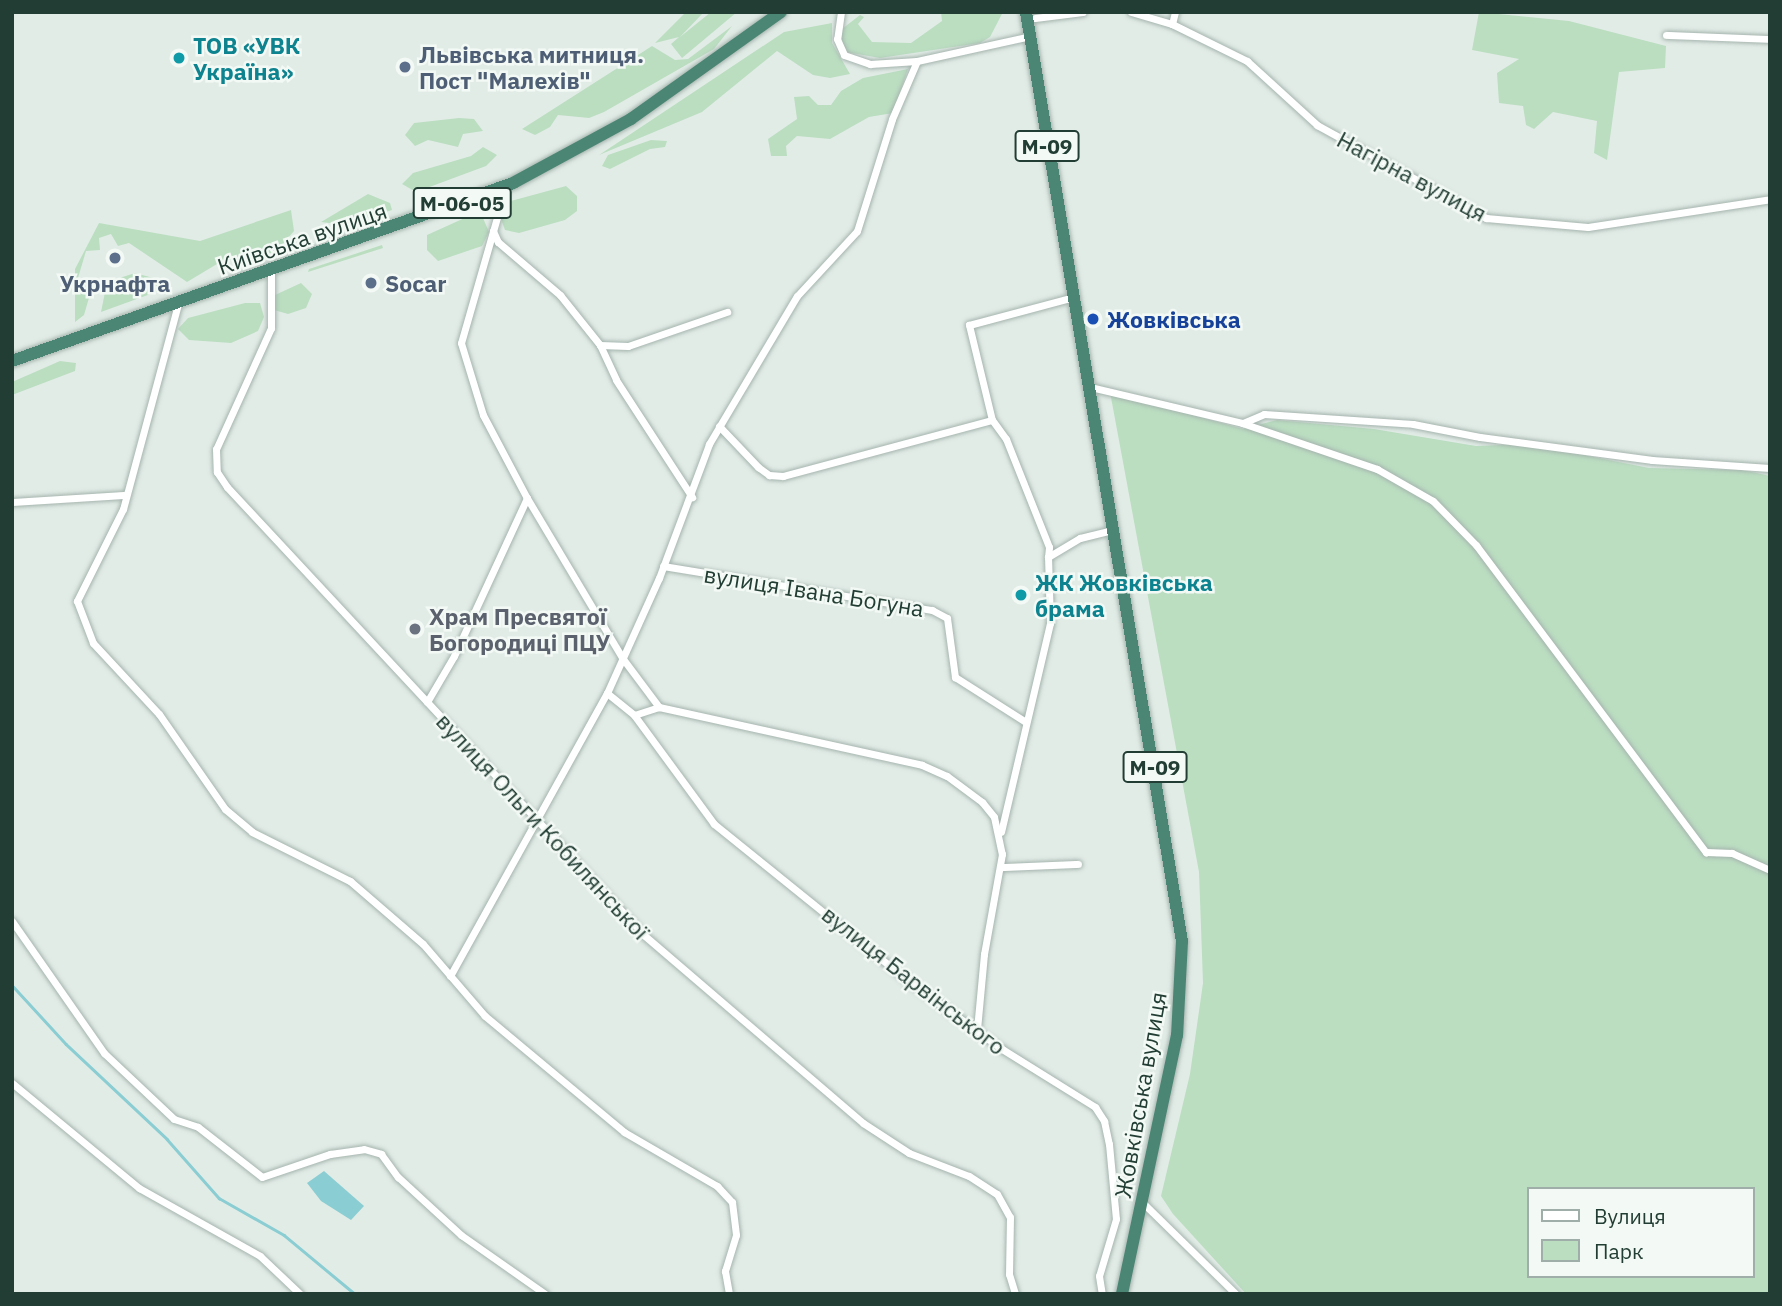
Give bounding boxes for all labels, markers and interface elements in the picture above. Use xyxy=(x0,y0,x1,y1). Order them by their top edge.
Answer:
place label: ТОВ «УВК Україна» xyxy=(193,31,300,85)
place label: Львівська митниця. Пост "Малехів" xyxy=(419,40,644,94)
marker: ТОВ «УВК Україна» xyxy=(171,50,187,66)
marker: Львівська митниця. Пост "Малехів" xyxy=(397,59,413,75)
street label: Нагірна вулиця xyxy=(1333,125,1491,227)
road number: М-09 xyxy=(1014,128,1080,164)
road number: М-06-05 xyxy=(411,186,513,220)
street label: Київська вулиця xyxy=(214,196,390,280)
marker: Укрнафта xyxy=(107,250,123,266)
place label: Укрнафта xyxy=(60,269,170,297)
place label: Socar xyxy=(385,269,447,297)
marker: Socar xyxy=(363,275,379,291)
place label: Жовківська xyxy=(1107,305,1241,333)
marker: Жовківська xyxy=(1085,311,1101,327)
street label: вулиця Івана Богуна xyxy=(702,560,926,622)
place label: ЖК Жовківська брама xyxy=(1035,568,1213,622)
marker: ЖК Жовківська брама xyxy=(1013,587,1029,603)
place label: Храм Пресвятої Богородиці ПЦУ xyxy=(429,602,610,656)
marker: Храм Пресвятої Богородиці ПЦУ xyxy=(407,621,423,637)
street label: вулиця Ольги Кобилянської xyxy=(431,707,655,945)
road number: М-09 xyxy=(1122,750,1188,784)
street label: вулиця Барвінського xyxy=(817,900,1011,1060)
street label: Жовківська вулиця xyxy=(1108,990,1172,1200)
legend xyxy=(1526,1187,1754,1278)
text: Вулиця xyxy=(1594,1202,1666,1230)
text: Парк xyxy=(1594,1237,1644,1265)

